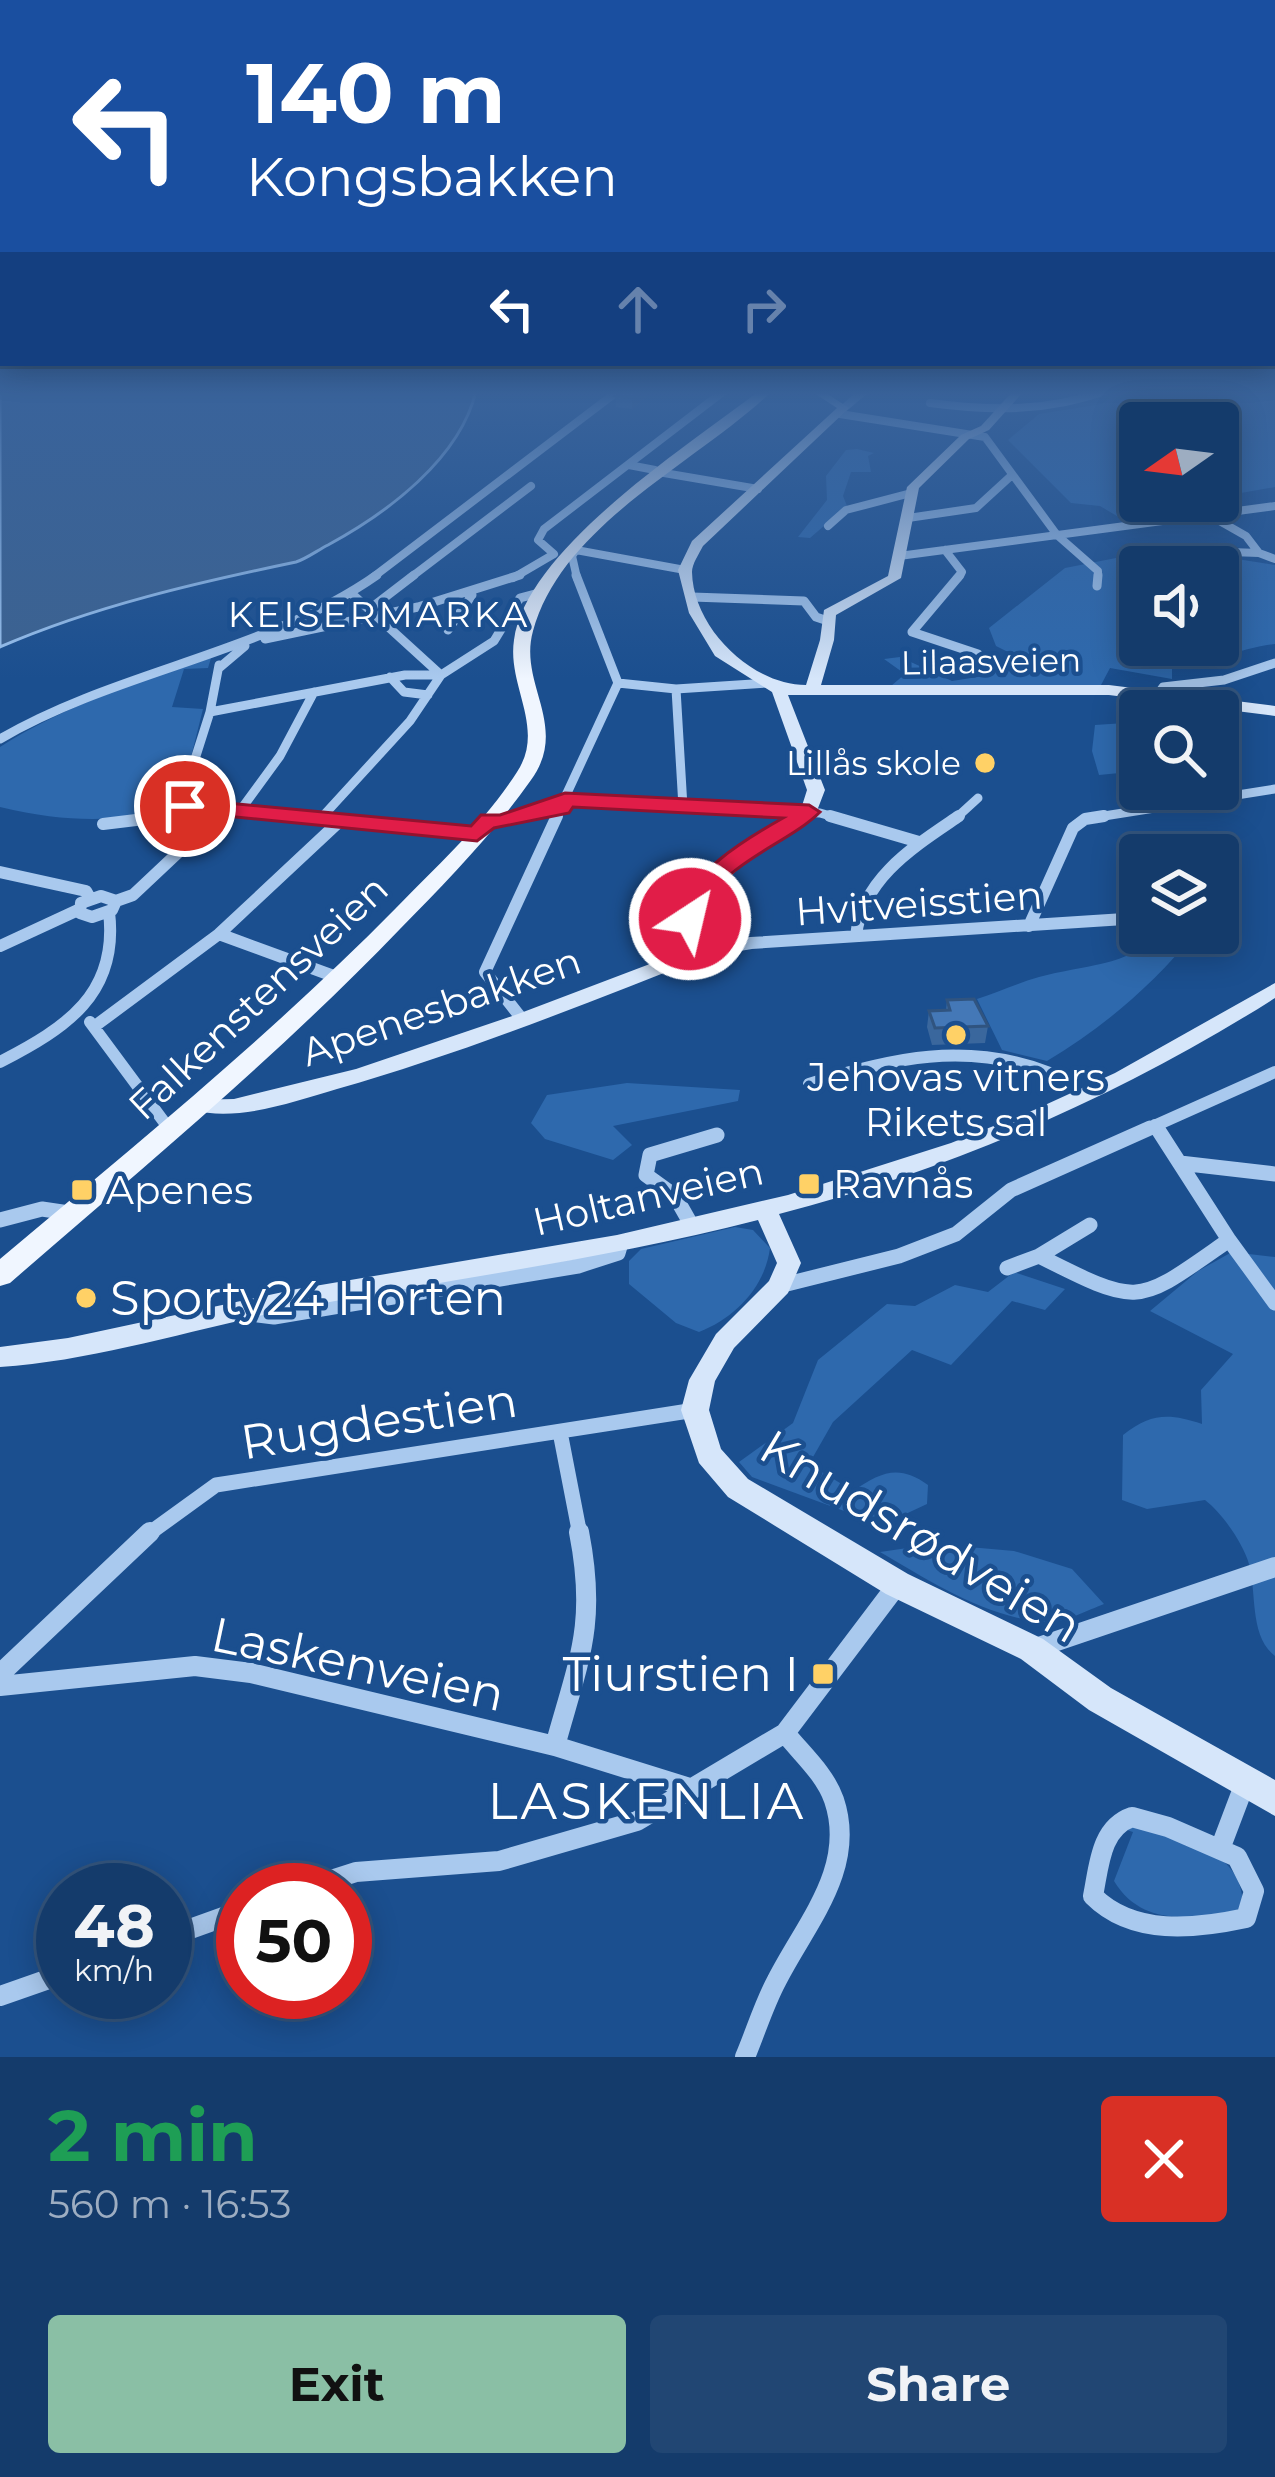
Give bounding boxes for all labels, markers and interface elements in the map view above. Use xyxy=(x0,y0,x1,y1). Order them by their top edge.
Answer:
text: 140 m xyxy=(246,42,506,144)
icon: left xyxy=(48,48,204,204)
text: Kongsbakken xyxy=(246,144,618,210)
icon: left xyxy=(479,276,545,342)
icon: ahead xyxy=(605,276,671,342)
icon: right xyxy=(731,276,797,342)
north arrow xyxy=(1119,402,1239,522)
map controls xyxy=(1119,402,1239,954)
button: sound xyxy=(1119,546,1239,666)
district label: KEISERMARKA xyxy=(228,592,530,636)
street label: Lilaasveien xyxy=(900,639,1082,683)
button: search xyxy=(1119,690,1239,810)
place label: Lillås skole xyxy=(786,743,961,783)
marker: Lillås skole xyxy=(972,750,998,776)
pin xyxy=(134,755,236,857)
icon: arrive xyxy=(152,773,218,839)
button: layers xyxy=(1119,834,1239,954)
position arrow xyxy=(627,856,753,982)
street label: Falkenstensveien xyxy=(118,865,398,1129)
street label: Hvitveisstien xyxy=(794,870,1044,936)
street label: Apenesbakken xyxy=(295,936,587,1076)
marker: Jehovas vitners Rikets sal xyxy=(943,1022,969,1048)
place label: Jehovas vitners Rikets sal xyxy=(806,1053,1105,1146)
street label: Holtanveien xyxy=(528,1146,768,1246)
place label: Ravnås xyxy=(833,1160,973,1208)
place label: Apenes xyxy=(106,1166,253,1214)
marker: Ravnås xyxy=(796,1171,822,1197)
marker: Apenes xyxy=(69,1177,95,1203)
place label: Sporty24 Horten xyxy=(110,1269,506,1327)
marker: Sporty24 Horten xyxy=(73,1285,99,1311)
street label: Rugdestien xyxy=(237,1371,521,1471)
street label: Knudsrødveien xyxy=(750,1417,1092,1655)
street label: Laskenveien xyxy=(207,1605,509,1723)
place label: Tiurstien I xyxy=(563,1645,799,1703)
marker: Tiurstien I xyxy=(810,1661,836,1687)
district label: LASKENLIA xyxy=(488,1770,806,1832)
speed limit sign: 50 xyxy=(216,1863,372,2019)
text: 48 xyxy=(73,1889,155,1962)
text: km/h xyxy=(74,1952,154,1989)
text: 2 min xyxy=(48,2091,258,2179)
button: close xyxy=(1101,2096,1227,2222)
text: 560 m · 16:53 xyxy=(48,2180,291,2228)
button: Exit xyxy=(48,2315,626,2453)
button: Share xyxy=(650,2315,1227,2453)

